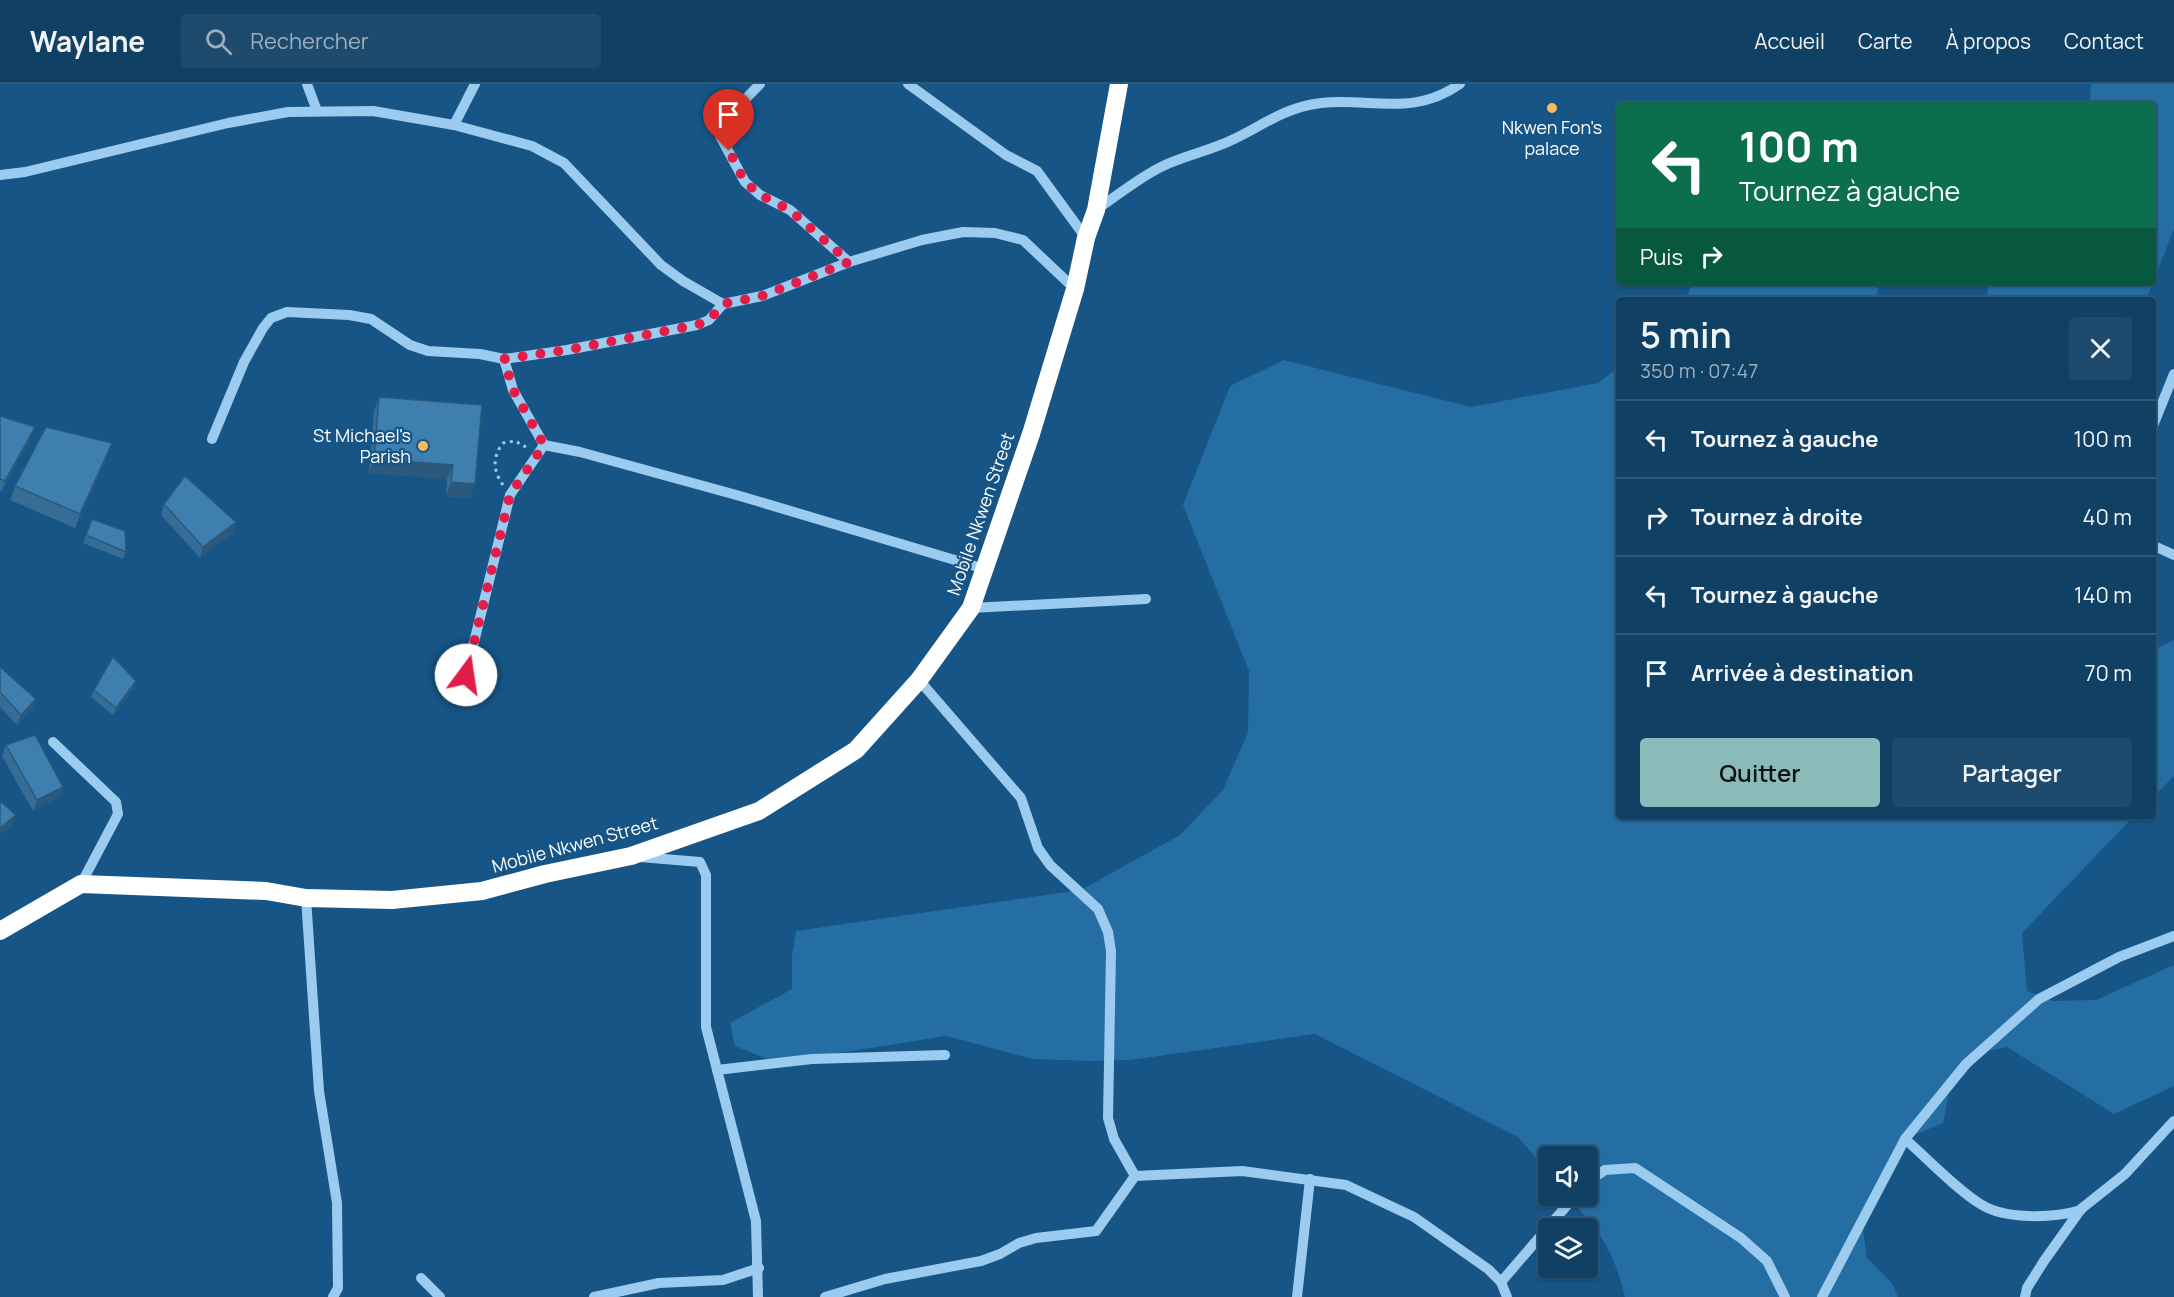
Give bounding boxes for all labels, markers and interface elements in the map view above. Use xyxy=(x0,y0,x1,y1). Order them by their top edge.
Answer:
search box xyxy=(181,14,601,68)
text: Waylane xyxy=(30,22,145,60)
icon: search xyxy=(202,25,235,58)
text: Rechercher xyxy=(250,26,369,56)
text: Accueil xyxy=(1754,27,1825,55)
text: Carte xyxy=(1858,27,1912,55)
text: À propos xyxy=(1945,27,2031,55)
text: Contact xyxy=(2064,27,2144,55)
pin xyxy=(703,89,754,151)
icon: arrive xyxy=(712,98,745,131)
marker: Nkwen Fon's palace xyxy=(1545,101,1559,115)
place label: Nkwen Fon's palace xyxy=(1502,115,1602,160)
text: 100 m xyxy=(1739,117,1859,175)
icon: left xyxy=(1640,126,1718,204)
text: Tournez à gauche xyxy=(1739,172,1960,209)
icon: right xyxy=(1695,240,1728,273)
text: Puis xyxy=(1640,242,1683,272)
text: 5 min xyxy=(1640,310,1732,359)
button: close xyxy=(2069,317,2132,380)
text: 350 m · 07:47 xyxy=(1640,357,1758,384)
place label: St Michael's Parish xyxy=(313,423,411,468)
icon: left xyxy=(1640,423,1673,456)
text: Tournez à gauche xyxy=(1691,424,1878,454)
text: 100 m xyxy=(2074,424,2132,454)
street label: Mobile Nkwen Street xyxy=(941,429,1019,598)
marker: St Michael's Parish xyxy=(416,439,430,453)
icon: right xyxy=(1640,501,1673,534)
text: Tournez à droite xyxy=(1691,502,1863,532)
text: 40 m xyxy=(2083,502,2132,532)
icon: left xyxy=(1640,579,1673,612)
text: Tournez à gauche xyxy=(1691,580,1878,610)
text: 140 m xyxy=(2074,580,2132,610)
position arrow xyxy=(434,643,498,707)
icon: arrive xyxy=(1640,657,1673,690)
text: Arrivée à destination xyxy=(1691,658,1914,688)
text: 70 m xyxy=(2084,658,2132,688)
button: Quitter xyxy=(1640,738,1880,807)
button: Partager xyxy=(1892,738,2132,807)
street label: Mobile Nkwen Street xyxy=(489,810,660,878)
map controls xyxy=(1538,1146,1598,1278)
button: sound xyxy=(1538,1146,1598,1206)
button: layers xyxy=(1538,1218,1598,1278)

